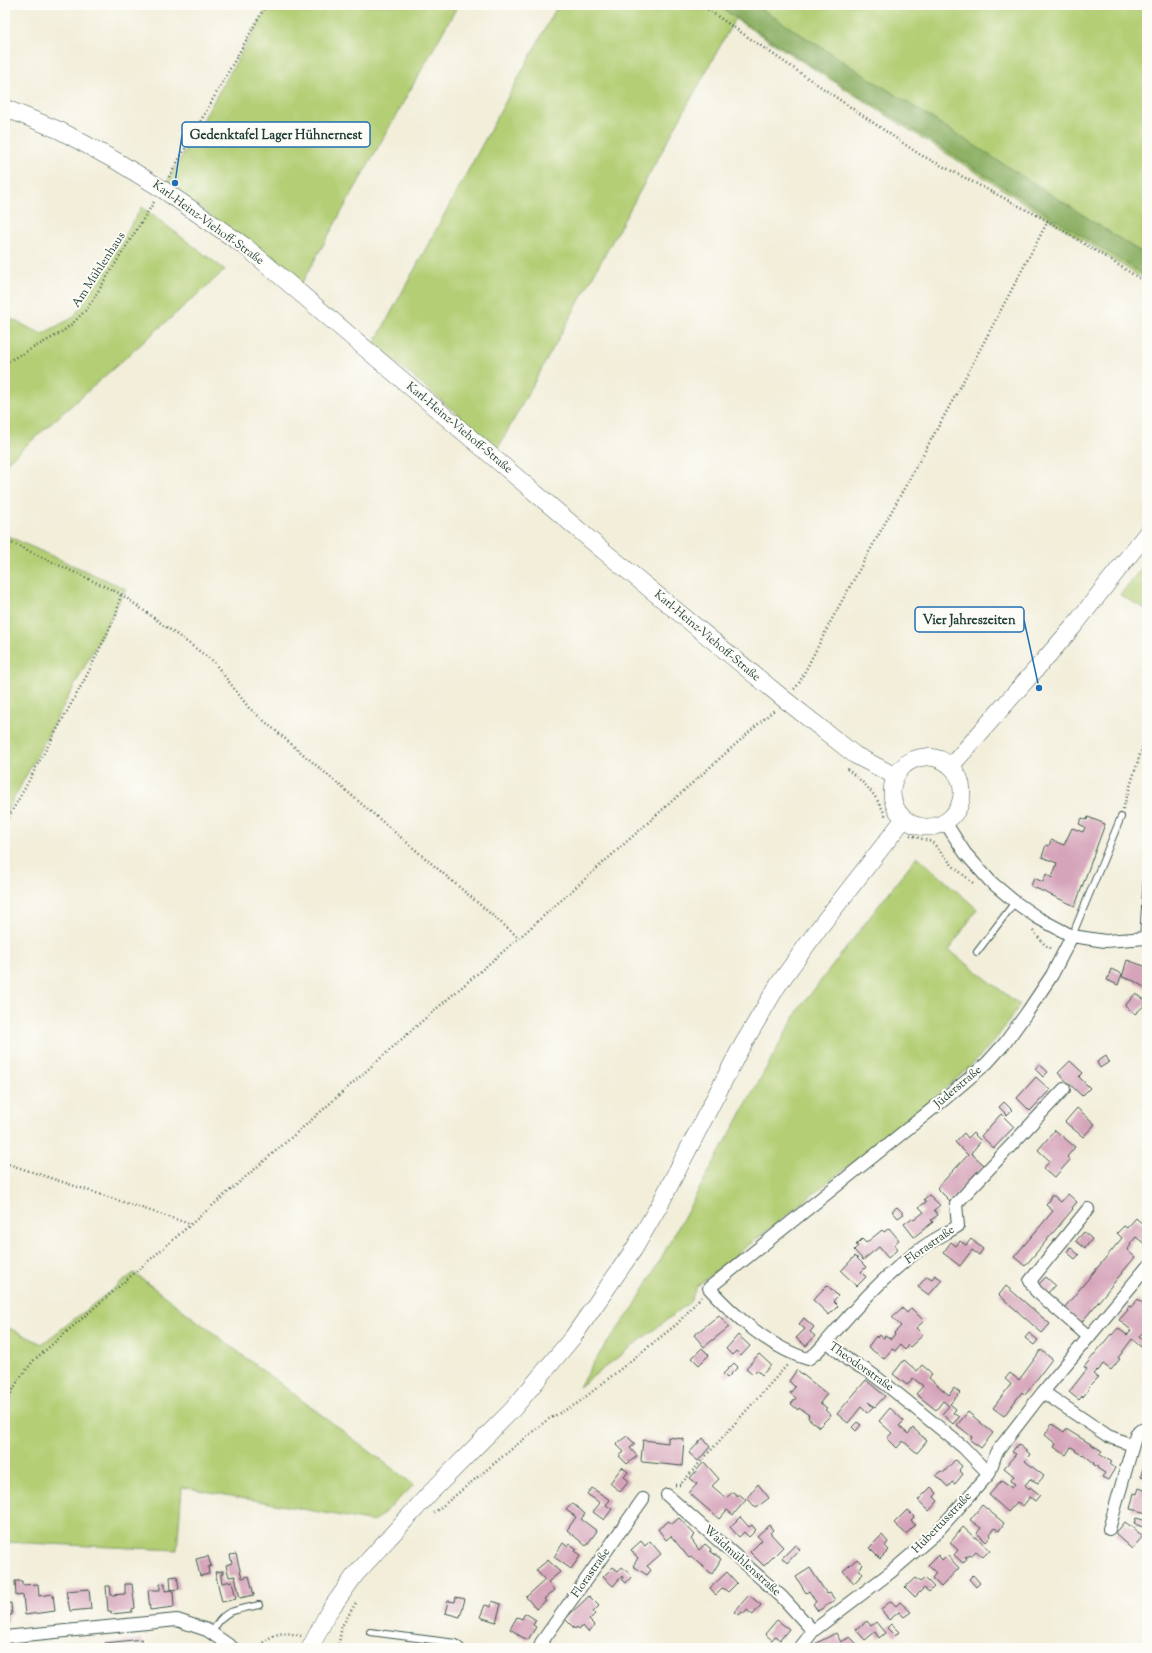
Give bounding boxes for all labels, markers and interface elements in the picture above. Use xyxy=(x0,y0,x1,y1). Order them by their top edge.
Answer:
callout: Gedenktafel Lager Hühnernest xyxy=(182,122,370,147)
text: Gedenktafel Lager Hühnernest xyxy=(190,127,363,145)
street label: Karl-Heinz-Viehoff-Straße xyxy=(148,176,268,270)
street label: Am Mühlenhaus xyxy=(68,228,130,311)
street label: Karl-Heinz-Viehoff-Straße xyxy=(402,378,516,478)
street label: Karl-Heinz-Viehoff-Straße xyxy=(650,586,764,686)
callout: Vier Jahreszeiten xyxy=(915,607,1024,632)
text: Vier Jahreszeiten xyxy=(922,612,1016,630)
street label: Jüderstraße xyxy=(929,1061,986,1113)
street label: Florastraße xyxy=(901,1221,959,1269)
street label: Theodorstraße xyxy=(825,1338,898,1396)
street label: Hubertusstraße xyxy=(908,1488,976,1558)
street label: Waidmühlenstraße xyxy=(699,1521,785,1601)
street label: Florastraße xyxy=(567,1544,615,1602)

